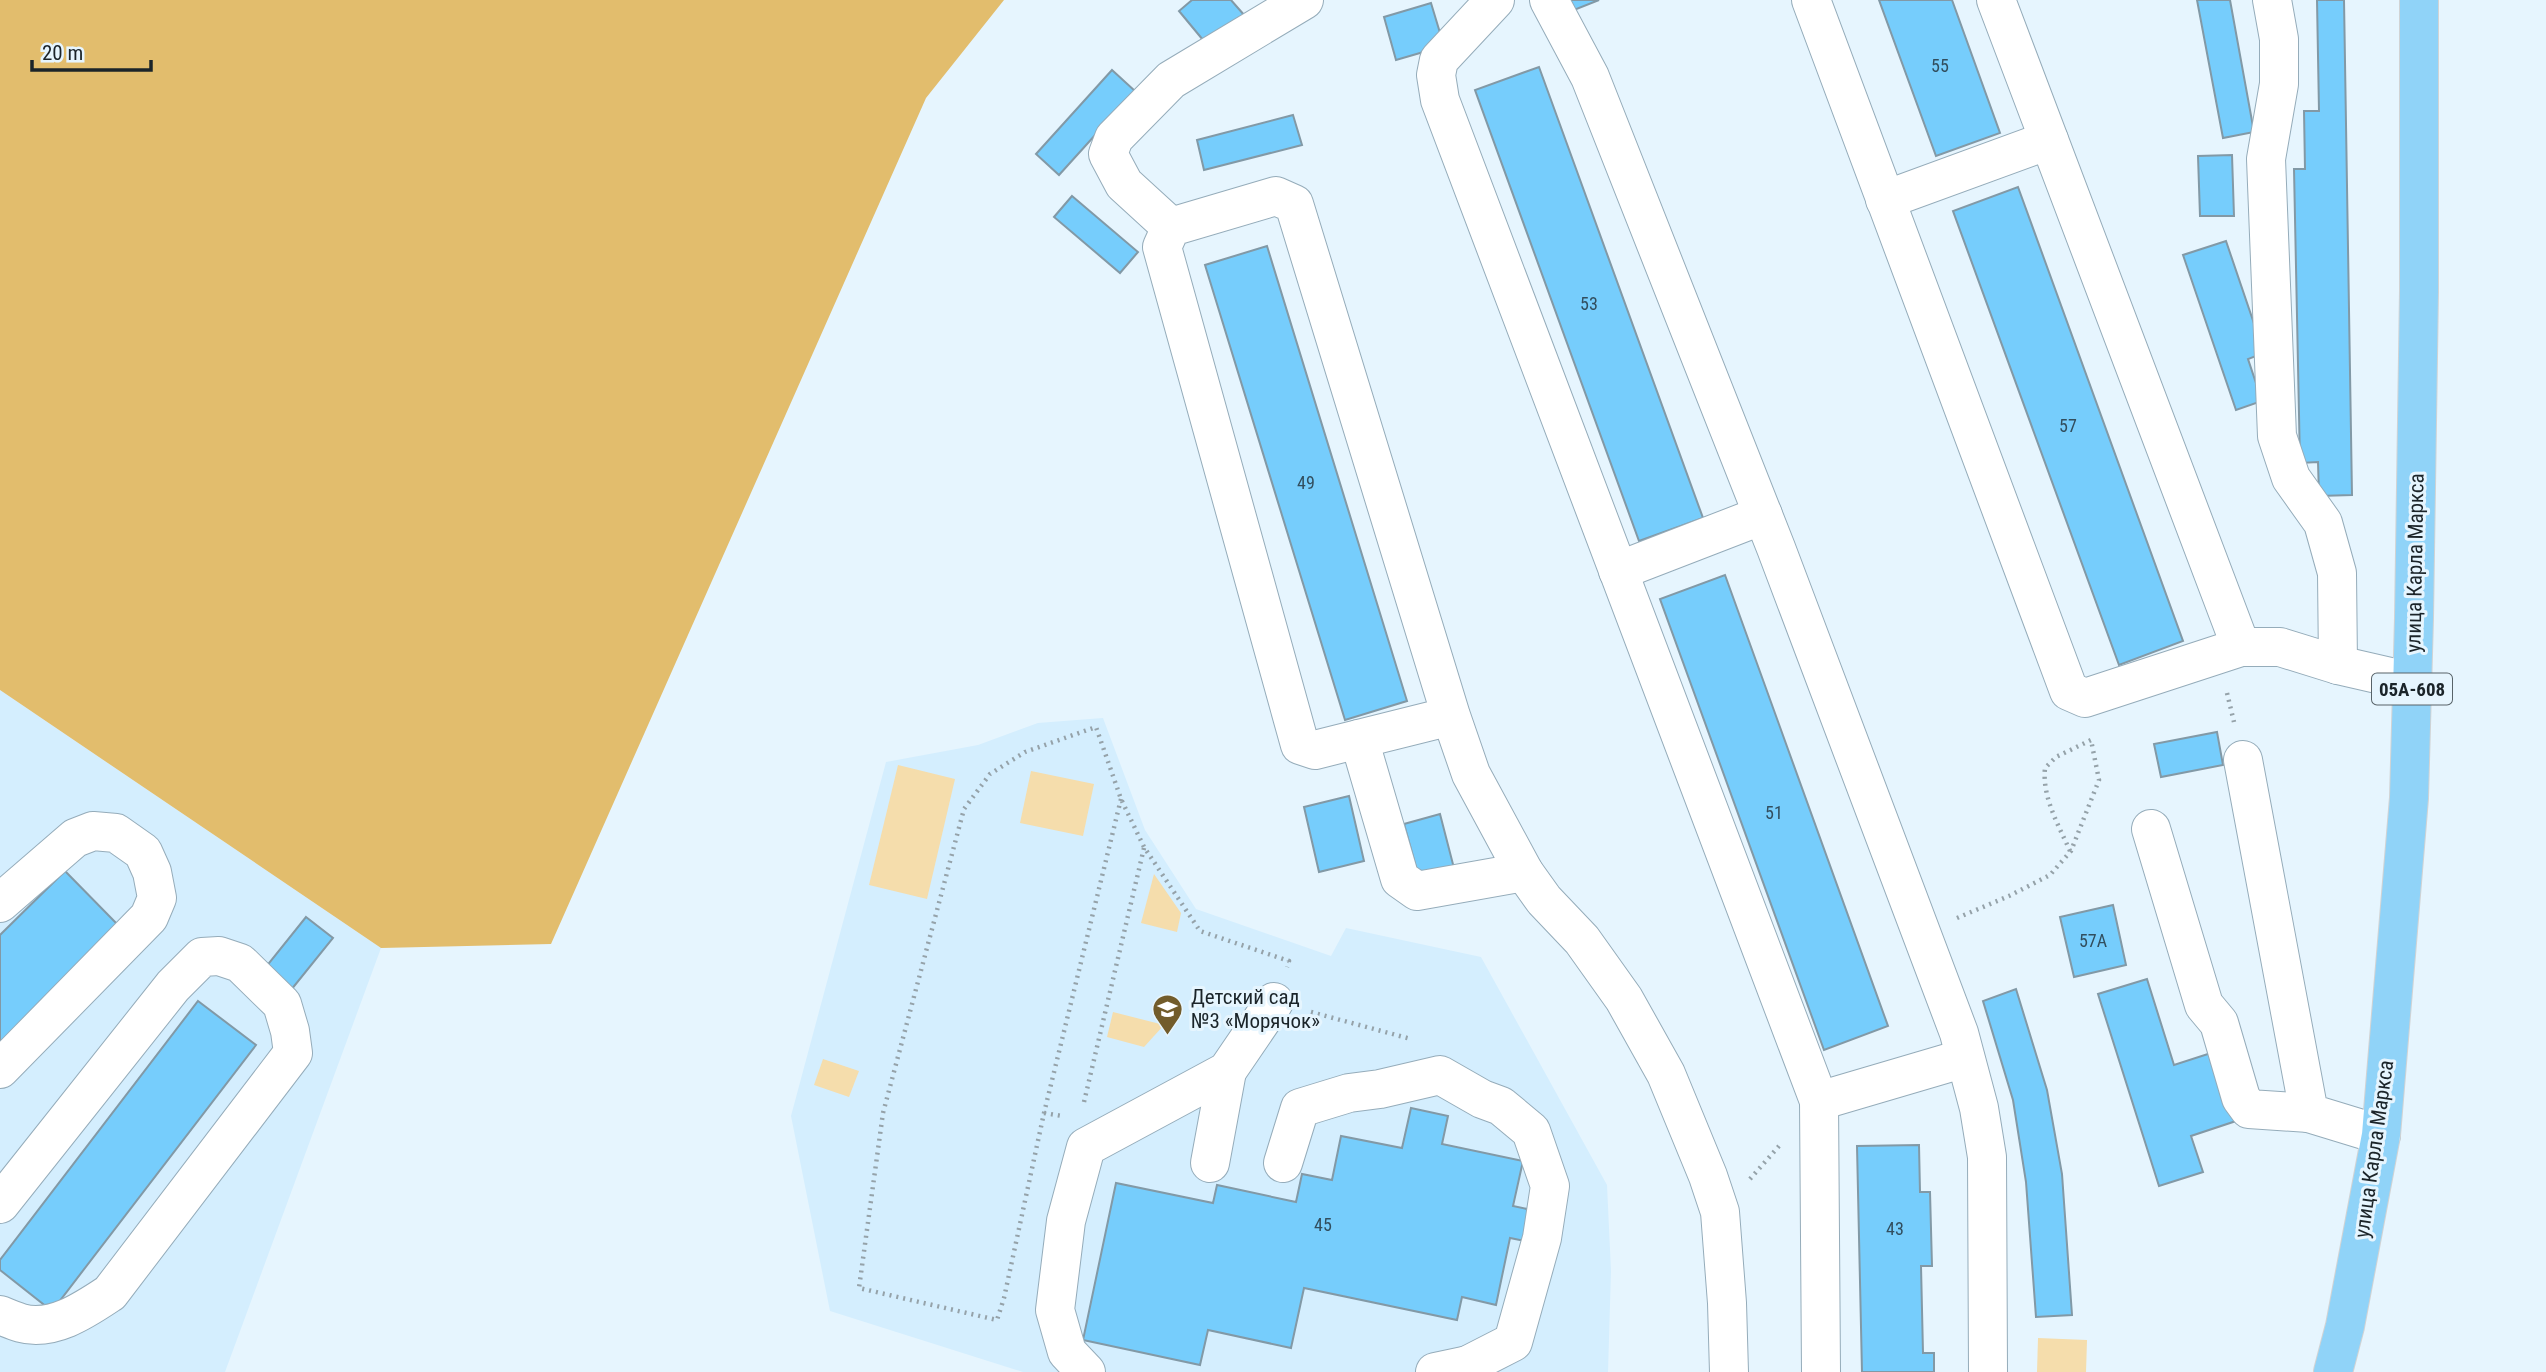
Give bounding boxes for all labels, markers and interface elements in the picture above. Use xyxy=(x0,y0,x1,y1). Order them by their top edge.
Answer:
scale bar xyxy=(32,28,150,72)
text: 20 m xyxy=(42,41,83,65)
house number: 55 xyxy=(1931,55,1949,76)
house number: 53 xyxy=(1580,293,1598,314)
house number: 57 xyxy=(2059,415,2077,436)
house number: 49 xyxy=(1297,472,1315,493)
street label: улица Карла Маркса xyxy=(2401,473,2429,653)
road number: 05А-608 xyxy=(2372,674,2452,704)
house number: 51 xyxy=(1765,802,1783,823)
house number: 57А xyxy=(2079,930,2108,951)
place label: Детский сад №3 «Морячок» xyxy=(1191,985,1320,1033)
school or university icon: Детский сад №3 «Морячок» xyxy=(1151,992,1185,1036)
street label: улица Карла Маркса xyxy=(2350,1059,2398,1239)
house number: 45 xyxy=(1314,1214,1332,1235)
house number: 43 xyxy=(1886,1218,1904,1239)

